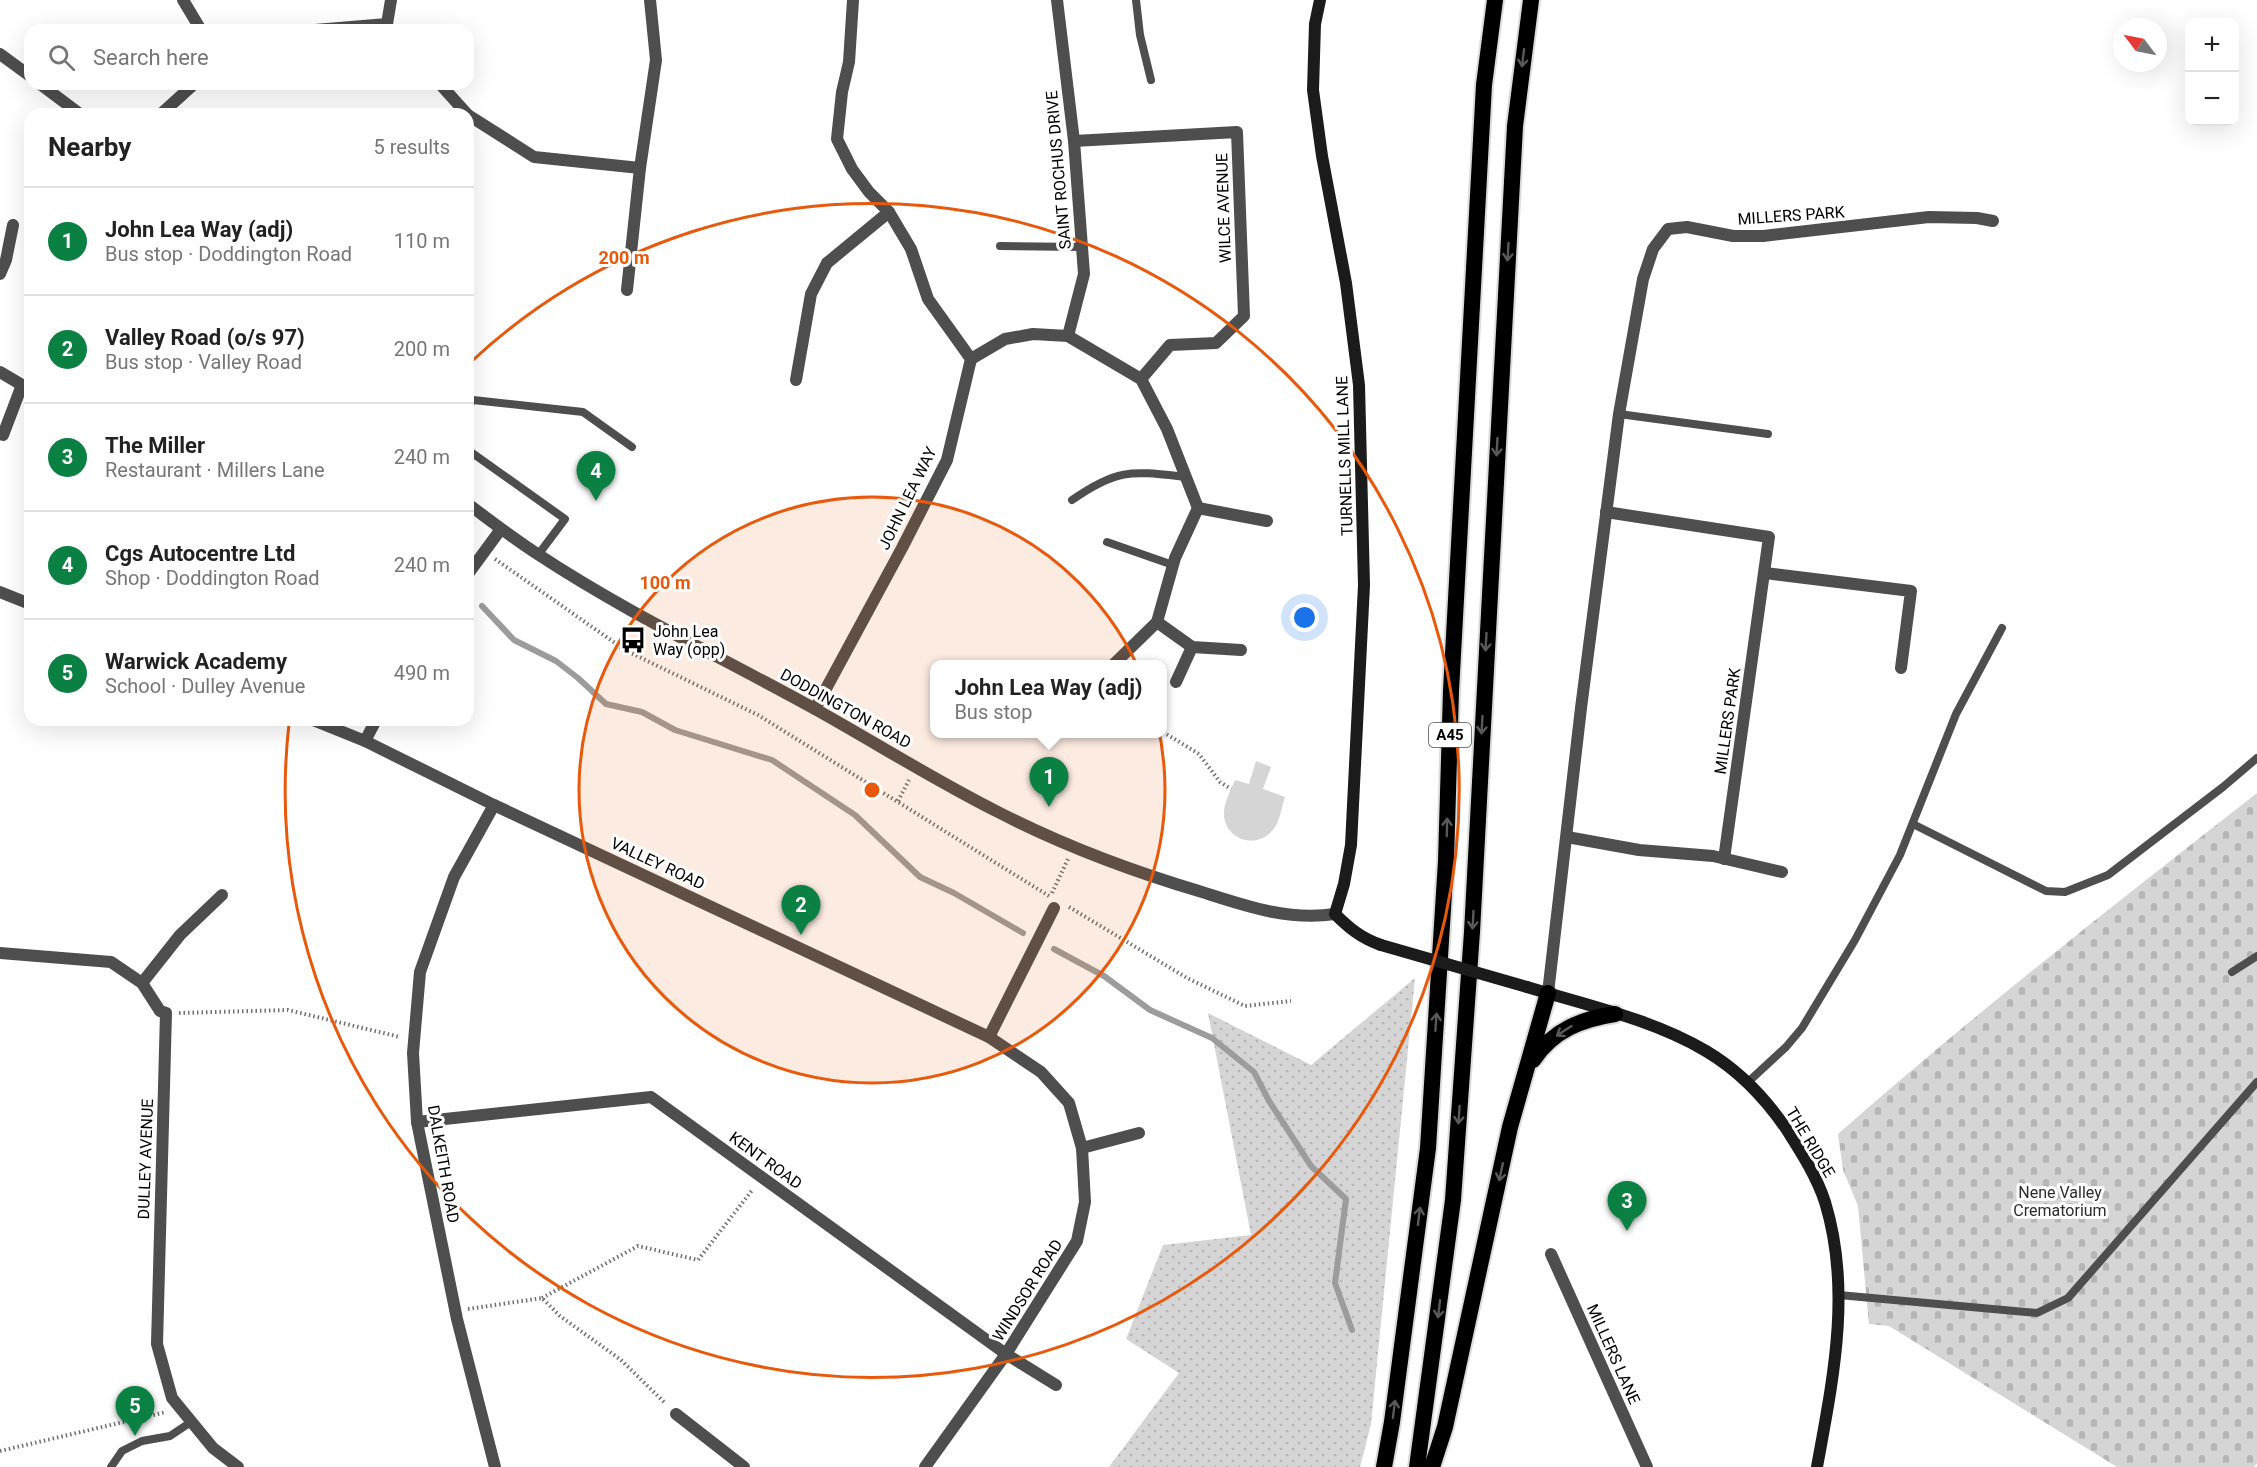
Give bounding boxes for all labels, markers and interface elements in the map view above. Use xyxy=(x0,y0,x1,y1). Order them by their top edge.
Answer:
north arrow xyxy=(2113,18,2167,72)
map controls xyxy=(2185,18,2239,126)
button: + xyxy=(2185,18,2239,72)
search box xyxy=(24,24,474,90)
icon: search xyxy=(45,41,78,74)
text: Search here xyxy=(93,45,209,70)
one-way arrow xyxy=(1518,48,1529,67)
button: − xyxy=(2185,72,2239,126)
street label: SAINT ROCHUS DRIVE xyxy=(1042,90,1075,250)
text: Nearby xyxy=(48,132,131,162)
text: 5 results xyxy=(374,135,450,159)
street label: WILCE AVENUE xyxy=(1212,153,1235,263)
street label: MILLERS PARK xyxy=(1737,202,1846,229)
text: John Lea Way (adj) xyxy=(105,217,293,242)
text: 1 xyxy=(62,229,73,253)
text: 110 m xyxy=(394,229,450,253)
text: Bus stop · Doddington Road xyxy=(105,242,352,266)
one-way arrow xyxy=(1502,242,1513,262)
text: 200 m xyxy=(598,247,650,268)
text: Valley Road (o/s 97) xyxy=(105,325,305,350)
text: 2 xyxy=(62,337,73,361)
text: 200 m xyxy=(394,337,450,361)
text: Bus stop · Valley Road xyxy=(105,350,302,374)
street label: TURNELLS MILL LANE xyxy=(1332,376,1357,536)
text: The Miller xyxy=(105,433,205,458)
one-way arrow xyxy=(1491,437,1502,456)
street label: JOHN LEA WAY xyxy=(874,443,941,553)
text: 3 xyxy=(62,445,73,469)
text: 240 m xyxy=(394,445,450,469)
pin: 4 xyxy=(576,452,616,501)
text: Restaurant · Millers Lane xyxy=(105,458,325,482)
text: Cgs Autocentre Ltd xyxy=(105,541,295,566)
text: 4 xyxy=(62,553,73,577)
text: 240 m xyxy=(394,553,450,577)
text: Shop · Doddington Road xyxy=(105,566,320,590)
text: 100 m xyxy=(639,572,691,593)
your location xyxy=(1290,603,1319,632)
place label: John Lea Way (opp) xyxy=(653,622,725,659)
bus stop icon: John Lea Way (opp) xyxy=(618,625,648,655)
one-way arrow xyxy=(1481,631,1492,651)
text: Warwick Academy xyxy=(105,649,287,674)
popup xyxy=(930,660,1167,738)
text: 5 xyxy=(62,661,73,685)
text: 490 m xyxy=(394,661,450,685)
street label: DODDINGTON ROAD xyxy=(777,665,914,752)
street label: MILLERS PARK xyxy=(1711,666,1745,776)
text: School · Dulley Avenue xyxy=(105,674,305,698)
text: John Lea Way (adj) xyxy=(954,675,1143,700)
text: Bus stop xyxy=(954,700,1032,724)
one-way arrow xyxy=(1477,715,1488,735)
road number: A45 xyxy=(1429,723,1471,747)
pin: 1 xyxy=(1030,758,1068,807)
centre of rings xyxy=(862,780,882,800)
one-way arrow xyxy=(1442,818,1453,838)
street label: VALLEY ROAD xyxy=(608,833,708,894)
pin: 2 xyxy=(782,886,820,935)
one-way arrow xyxy=(1467,910,1478,930)
one-way arrow xyxy=(1431,1012,1442,1032)
one-way arrow xyxy=(1556,1025,1573,1037)
street label: DULLEY AVENUE xyxy=(134,1098,157,1220)
street label: DALKEITH ROAD xyxy=(424,1104,463,1224)
one-way arrow xyxy=(1453,1104,1464,1124)
street label: THE RIDGE xyxy=(1782,1104,1839,1181)
street label: KENT ROAD xyxy=(726,1128,806,1193)
one-way arrow xyxy=(1495,1161,1506,1181)
pin: 3 xyxy=(1608,1182,1646,1231)
park label: Nene Valley Crematorium xyxy=(2013,1183,2107,1220)
one-way arrow xyxy=(1414,1207,1425,1226)
street label: WINDSOR ROAD xyxy=(989,1236,1066,1345)
one-way arrow xyxy=(1433,1298,1444,1318)
street label: MILLERS LANE xyxy=(1583,1301,1644,1407)
pin: 5 xyxy=(116,1386,154,1436)
one-way arrow xyxy=(1389,1400,1400,1420)

